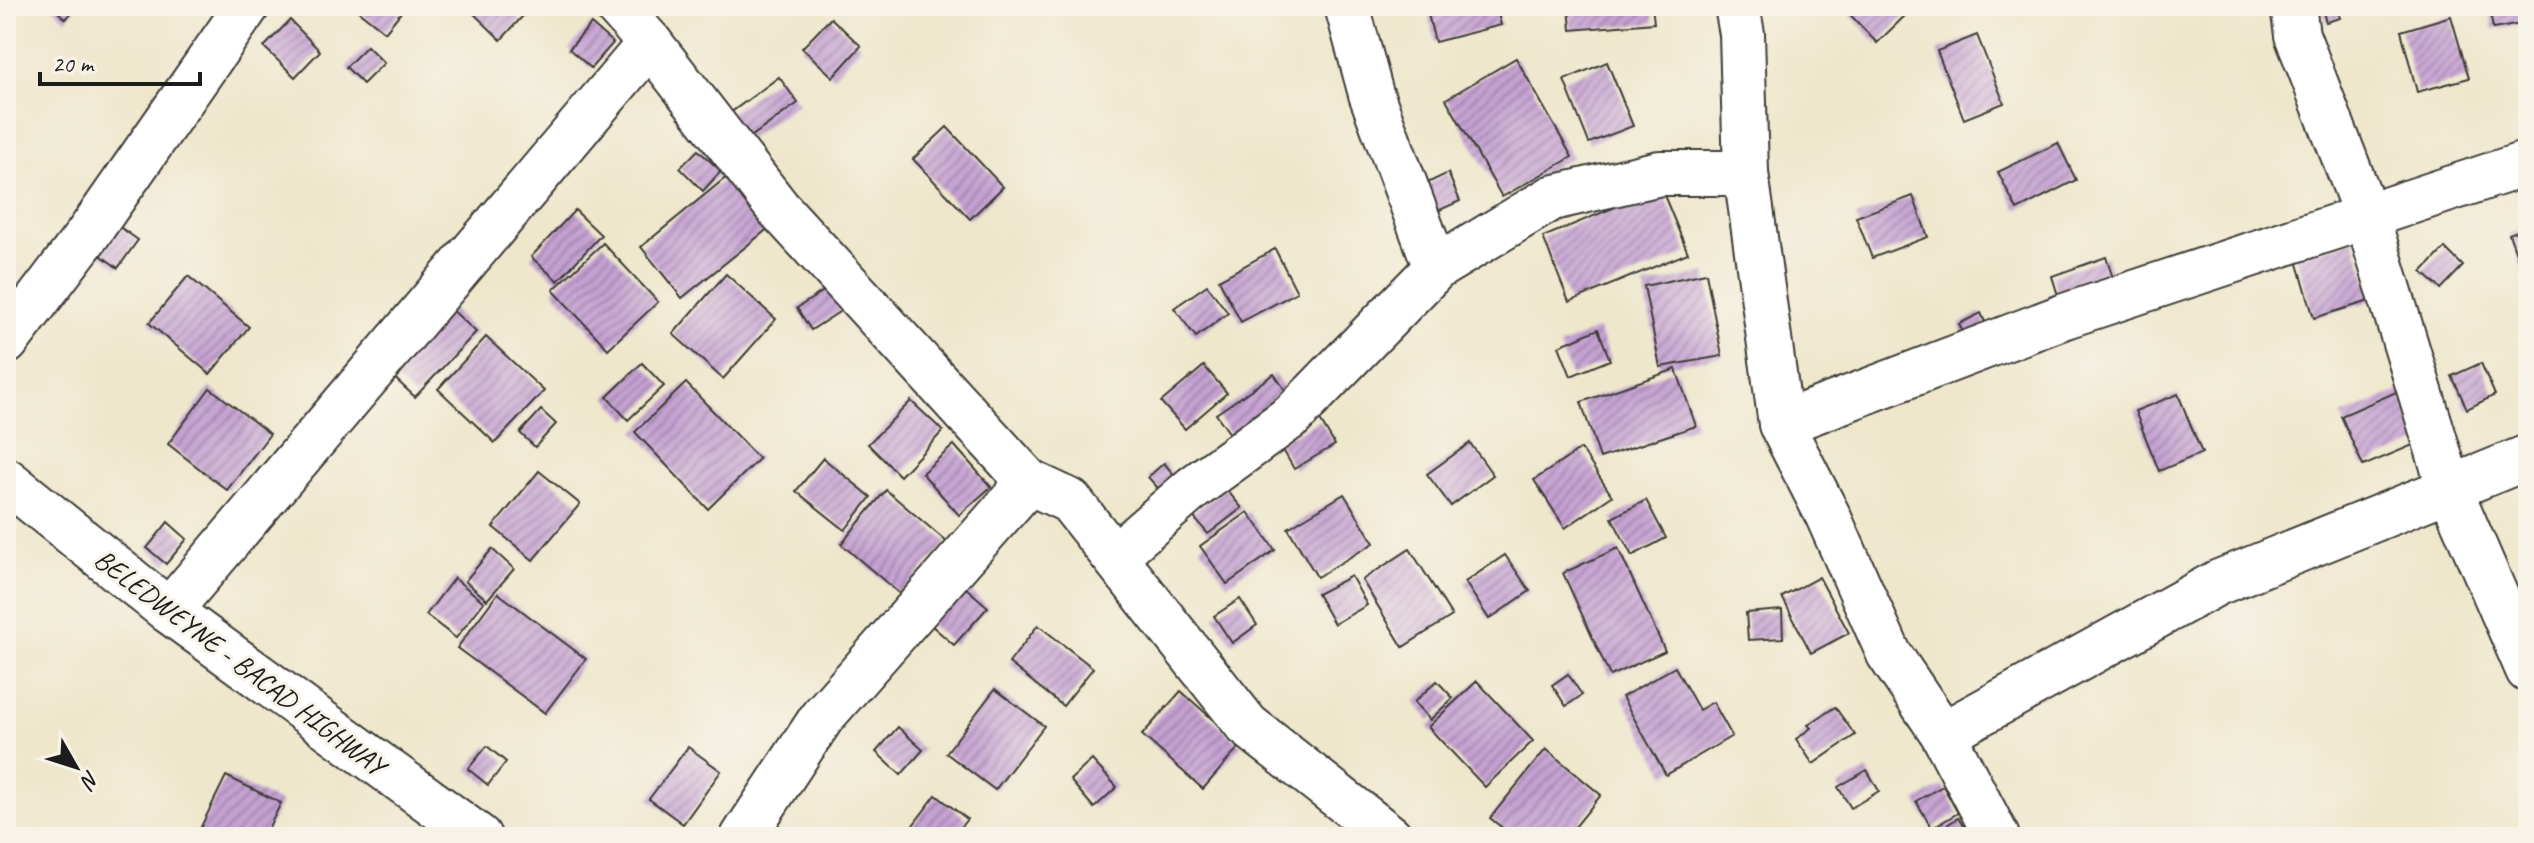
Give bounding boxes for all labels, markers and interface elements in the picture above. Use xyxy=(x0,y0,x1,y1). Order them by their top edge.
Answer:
scale bar xyxy=(40,36,200,86)
text: 20 m xyxy=(52,49,95,79)
street label: BELEDWEYNE - BACAD HIGHWAY xyxy=(88,542,392,782)
north arrow xyxy=(36,727,116,807)

